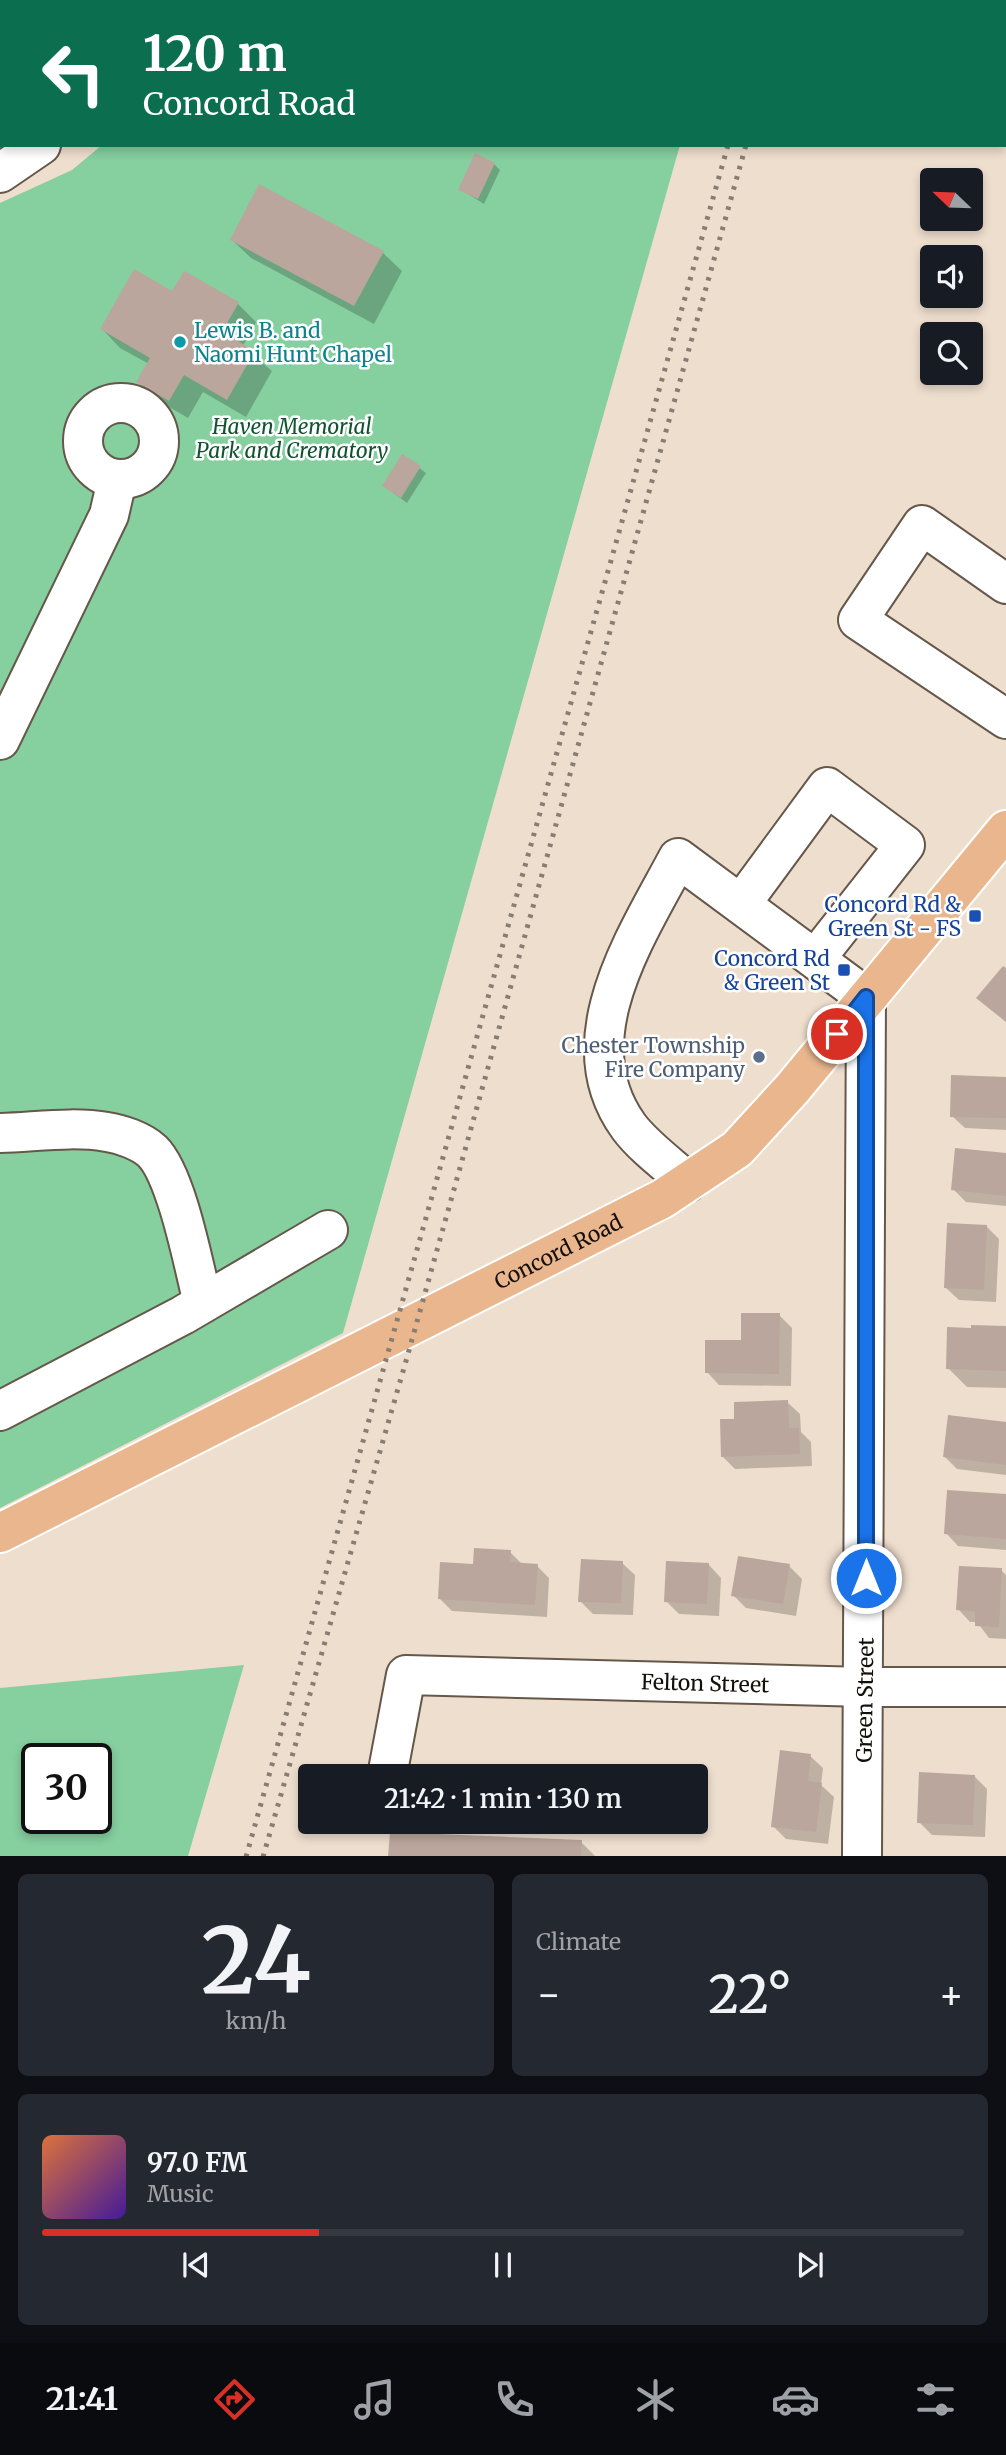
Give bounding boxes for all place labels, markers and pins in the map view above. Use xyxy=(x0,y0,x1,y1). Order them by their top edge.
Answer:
place label: Lewis B. and Naomi Hunt Chapel xyxy=(194,317,392,368)
marker: Lewis B. and Naomi Hunt Chapel xyxy=(172,334,188,350)
place label: Concord Rd & Green St - FS xyxy=(824,891,961,942)
marker: Concord Rd & Green St - FS xyxy=(967,908,983,924)
place label: Concord Rd & Green St xyxy=(714,945,830,996)
marker: Concord Rd & Green St xyxy=(836,962,852,978)
pin xyxy=(807,1004,867,1064)
place label: Chester Township Fire Company xyxy=(562,1032,746,1083)
marker: Chester Township Fire Company xyxy=(751,1049,767,1065)

